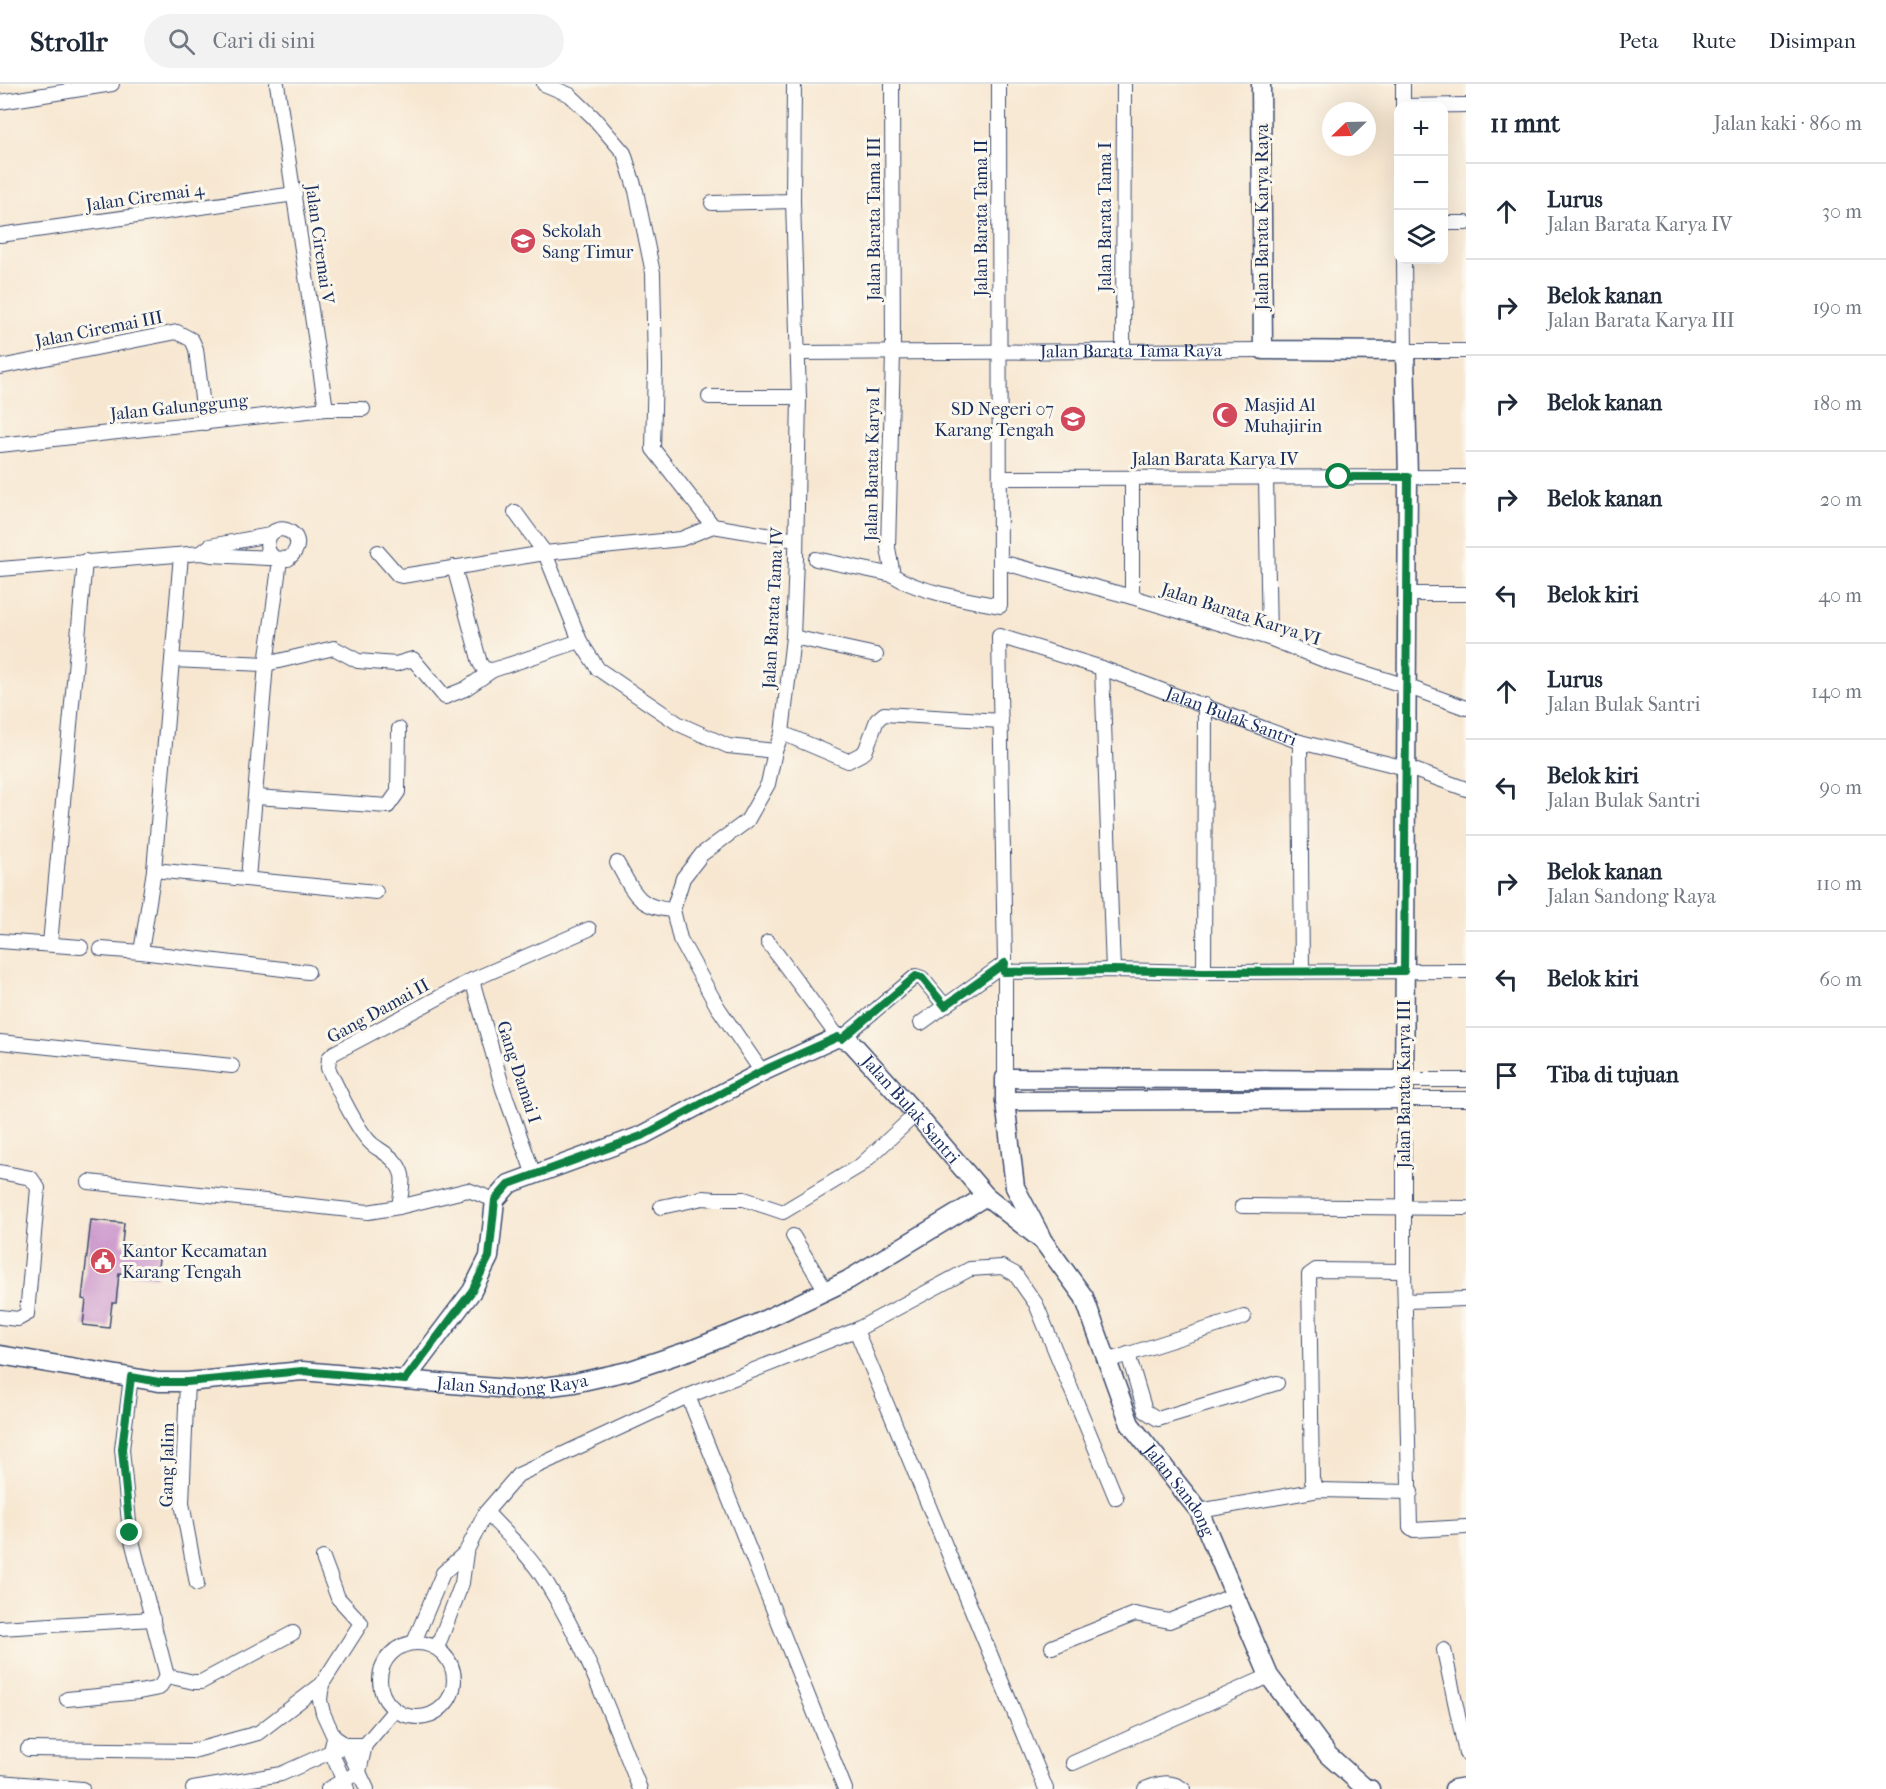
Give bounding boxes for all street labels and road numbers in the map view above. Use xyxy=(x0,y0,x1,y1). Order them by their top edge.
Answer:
street label: Jalan Barata Karya Raya xyxy=(1252,123,1273,312)
street label: Jalan Barata Tama III xyxy=(864,137,885,303)
street label: Jalan Barata Tama II xyxy=(971,139,992,299)
street label: Jalan Barata Tama I xyxy=(1095,142,1116,294)
street label: Jalan Ciremai 4 xyxy=(83,179,206,216)
street label: Jalan Ciremai V xyxy=(300,181,338,306)
street label: Jalan Ciremai III xyxy=(32,307,165,353)
street label: Jalan Barata Tama Raya xyxy=(1038,340,1223,362)
street label: Jalan Barata Karya I xyxy=(861,386,884,544)
street label: Jalan Galunggung xyxy=(107,390,249,425)
street label: Jalan Barata Karya IV xyxy=(1130,449,1300,470)
street label: Jalan Barata Tama IV xyxy=(759,525,788,691)
street label: Jalan Barata Karya VI xyxy=(1157,578,1323,650)
street label: Jalan Bulak Santri xyxy=(1161,682,1300,751)
street label: Gang Damai II xyxy=(323,975,433,1048)
street label: Jalan Barata Karya III xyxy=(1394,1000,1415,1170)
street label: Gang Damai I xyxy=(492,1018,545,1126)
street label: Jalan Bulak Santri xyxy=(856,1049,964,1169)
street label: Jalan Sandong Raya xyxy=(434,1370,591,1401)
street label: Gang Jalim xyxy=(156,1422,179,1508)
street label: Jalan Sandong xyxy=(1138,1439,1219,1540)

